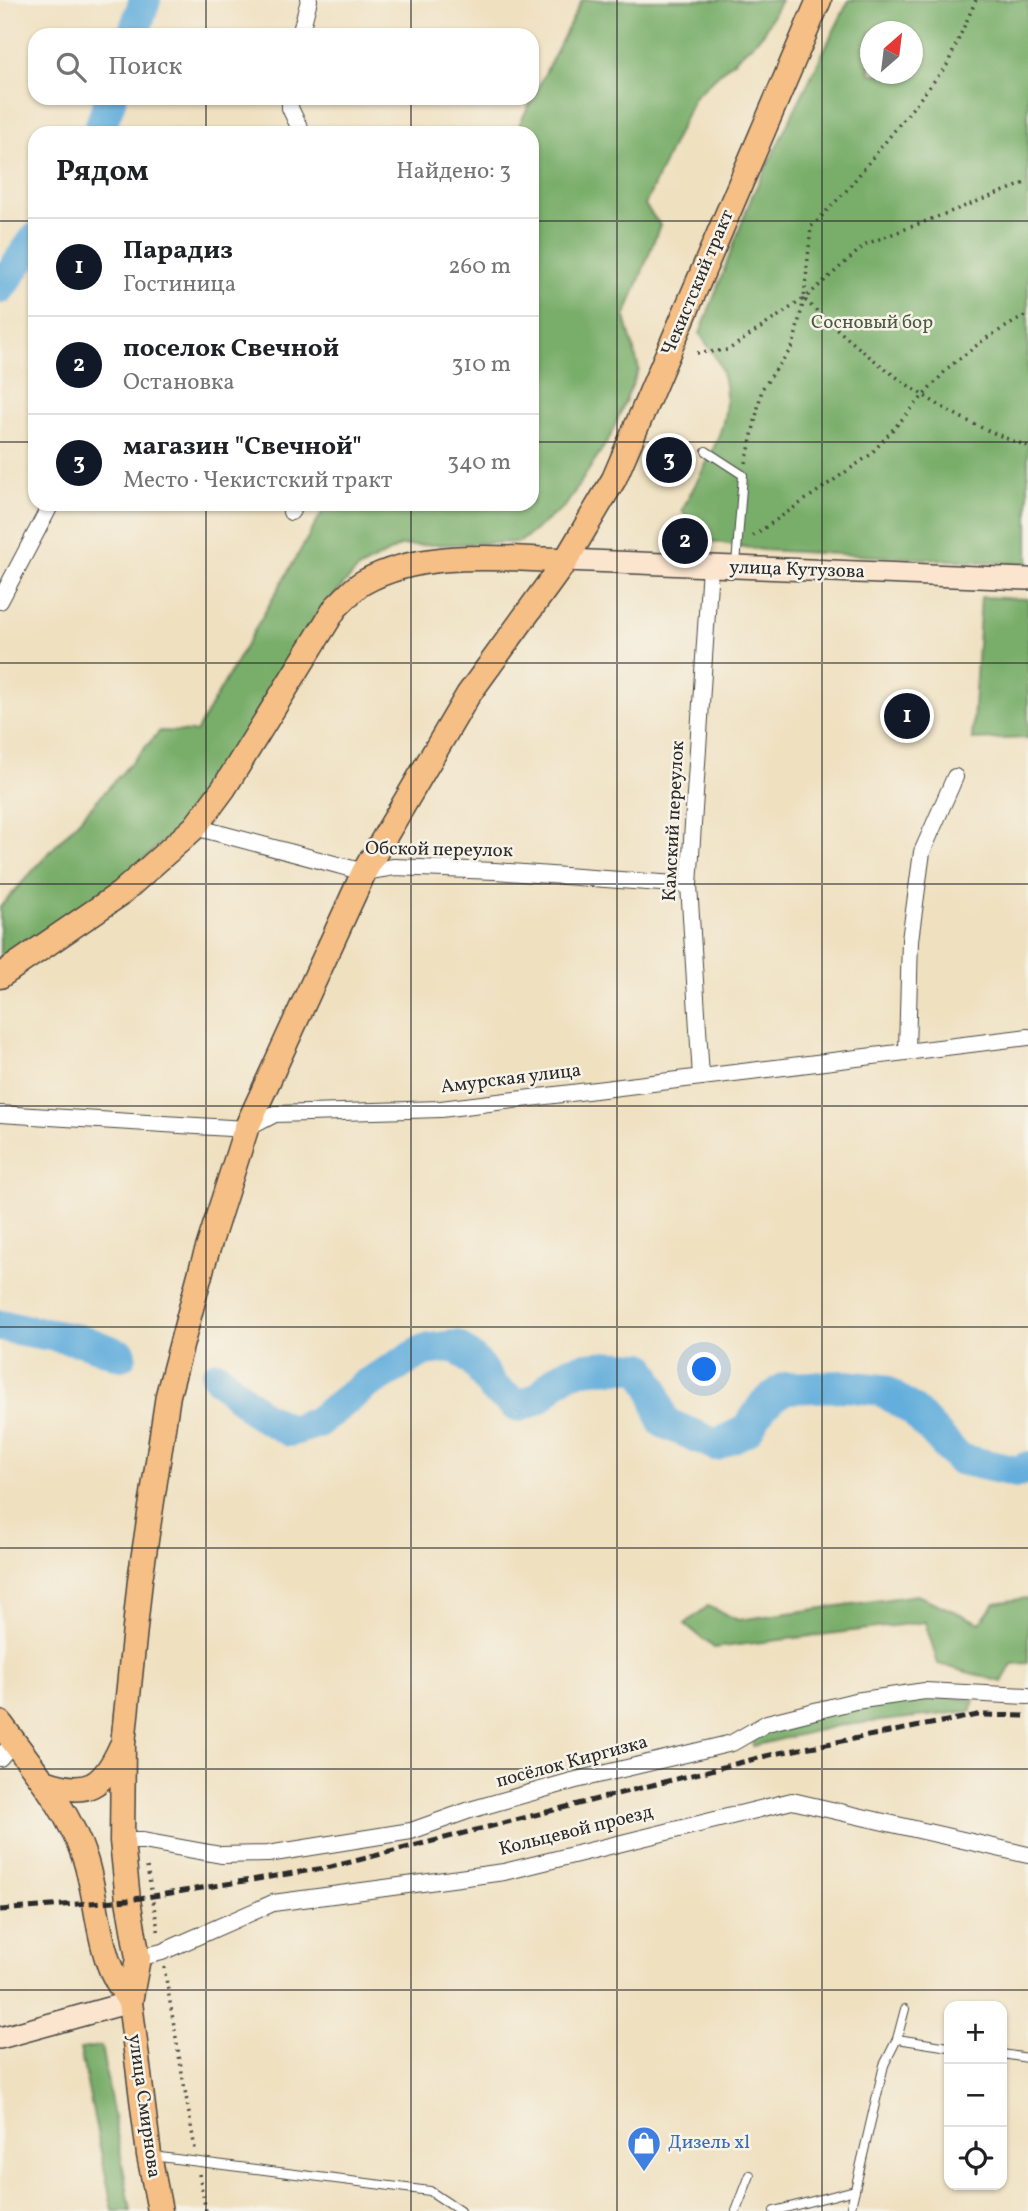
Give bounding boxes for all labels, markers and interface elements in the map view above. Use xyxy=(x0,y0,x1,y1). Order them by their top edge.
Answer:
north arrow xyxy=(860,21,923,84)
search box xyxy=(28,28,539,105)
icon: search xyxy=(52,48,90,86)
text: Поиск xyxy=(108,49,182,85)
text: Рядом xyxy=(56,151,149,193)
text: Найдено: 3 xyxy=(396,156,511,188)
street label: Чекистский тракт xyxy=(655,205,741,360)
text: Парадиз xyxy=(123,233,233,269)
text: 1 xyxy=(74,251,84,283)
text: 260 m xyxy=(448,251,511,283)
text: Гостиница xyxy=(123,269,236,301)
park label: Сосновый бор xyxy=(811,310,933,336)
text: поселок Свечной xyxy=(123,331,339,367)
text: 2 xyxy=(73,349,85,381)
text: 310 m xyxy=(451,349,511,381)
text: Остановка xyxy=(123,367,235,399)
text: магазин "Свечной" xyxy=(123,429,362,465)
pin: 3 xyxy=(646,434,692,486)
text: 3 xyxy=(73,447,85,479)
text: 340 m xyxy=(447,447,511,479)
text: Место · Чекистский тракт xyxy=(123,465,392,497)
pin: 2 xyxy=(662,515,708,567)
street label: улица Кутузова xyxy=(729,555,865,585)
pin: 1 xyxy=(884,690,930,742)
street label: Камский переулок xyxy=(657,740,691,902)
street label: Обской переулок xyxy=(365,836,513,864)
street label: Амурская улица xyxy=(439,1057,583,1101)
your location xyxy=(687,1352,721,1386)
street label: посёлок Киргизка xyxy=(493,1729,651,1795)
street label: Кольцевой проезд xyxy=(496,1799,656,1863)
map controls xyxy=(944,2001,1007,2190)
button: + xyxy=(944,2001,1007,2064)
street label: улица Смирнова xyxy=(121,2032,167,2180)
button: − xyxy=(944,2064,1007,2127)
shop icon: Дизель xl xyxy=(625,2124,663,2173)
button: locate xyxy=(944,2127,1007,2190)
place label: Дизель xl xyxy=(668,2130,750,2156)

